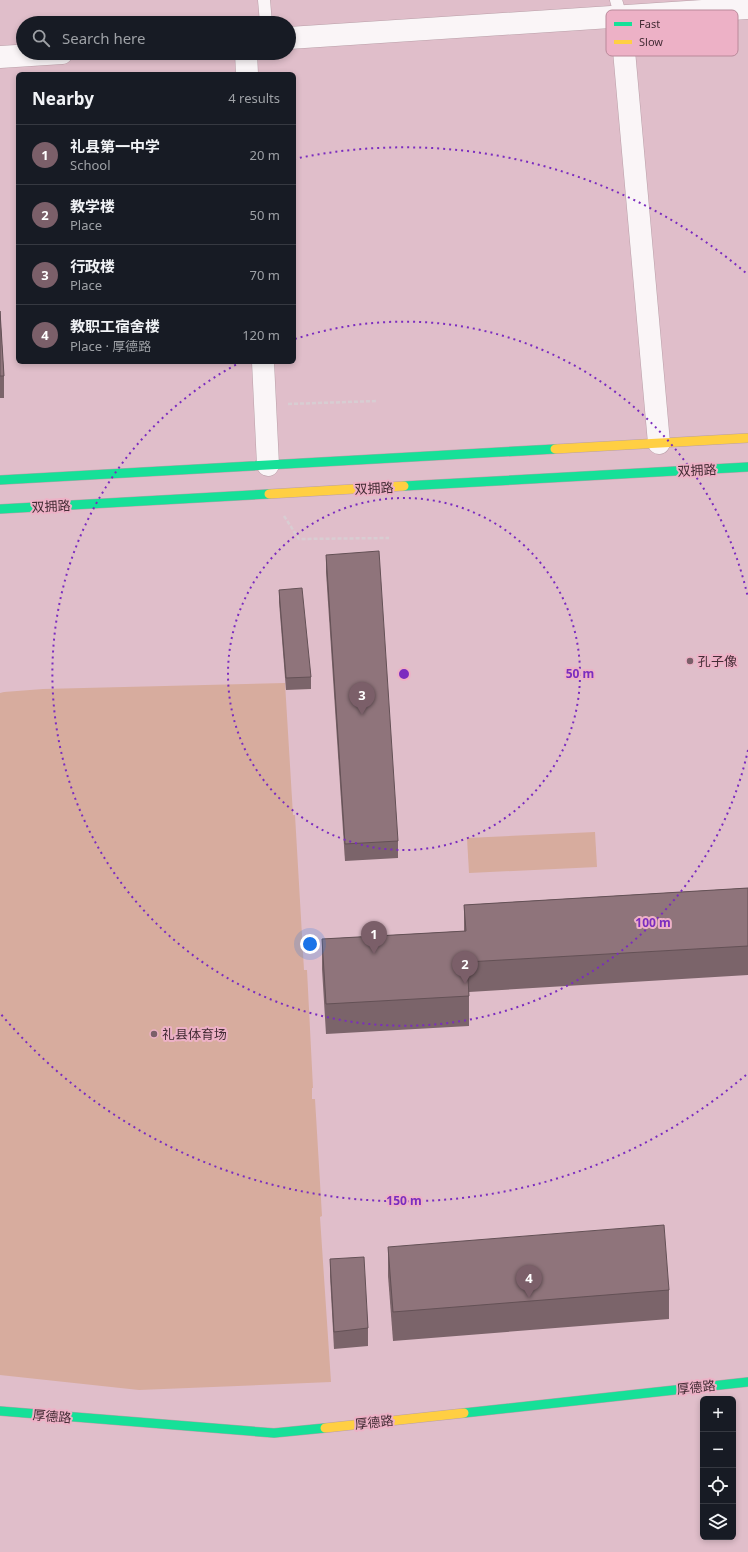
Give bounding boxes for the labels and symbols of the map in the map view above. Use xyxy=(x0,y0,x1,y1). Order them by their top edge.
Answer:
legend xyxy=(606,10,738,56)
text: Fast xyxy=(639,16,660,31)
text: Slow xyxy=(639,34,663,49)
street label: 双拥路 xyxy=(677,460,717,480)
street label: 双拥路 xyxy=(354,478,394,498)
street label: 双拥路 xyxy=(31,496,71,516)
place label: 孔子像 xyxy=(698,652,737,670)
marker: 孔子像 xyxy=(685,656,695,666)
text: 50 m xyxy=(566,665,594,682)
centre of rings xyxy=(397,667,411,681)
pin: 3 xyxy=(349,682,375,715)
text: 100 m xyxy=(635,914,671,931)
pin: 1 xyxy=(361,921,387,954)
your location xyxy=(300,934,320,954)
pin: 2 xyxy=(452,951,478,984)
place label: 礼县体育场 xyxy=(162,1025,227,1043)
marker: 礼县体育场 xyxy=(149,1029,159,1039)
text: 150 m xyxy=(386,1192,422,1209)
pin: 4 xyxy=(516,1265,542,1298)
street label: 厚德路 xyxy=(676,1376,716,1398)
street label: 厚德路 xyxy=(32,1405,72,1427)
street label: 厚德路 xyxy=(354,1411,394,1433)

